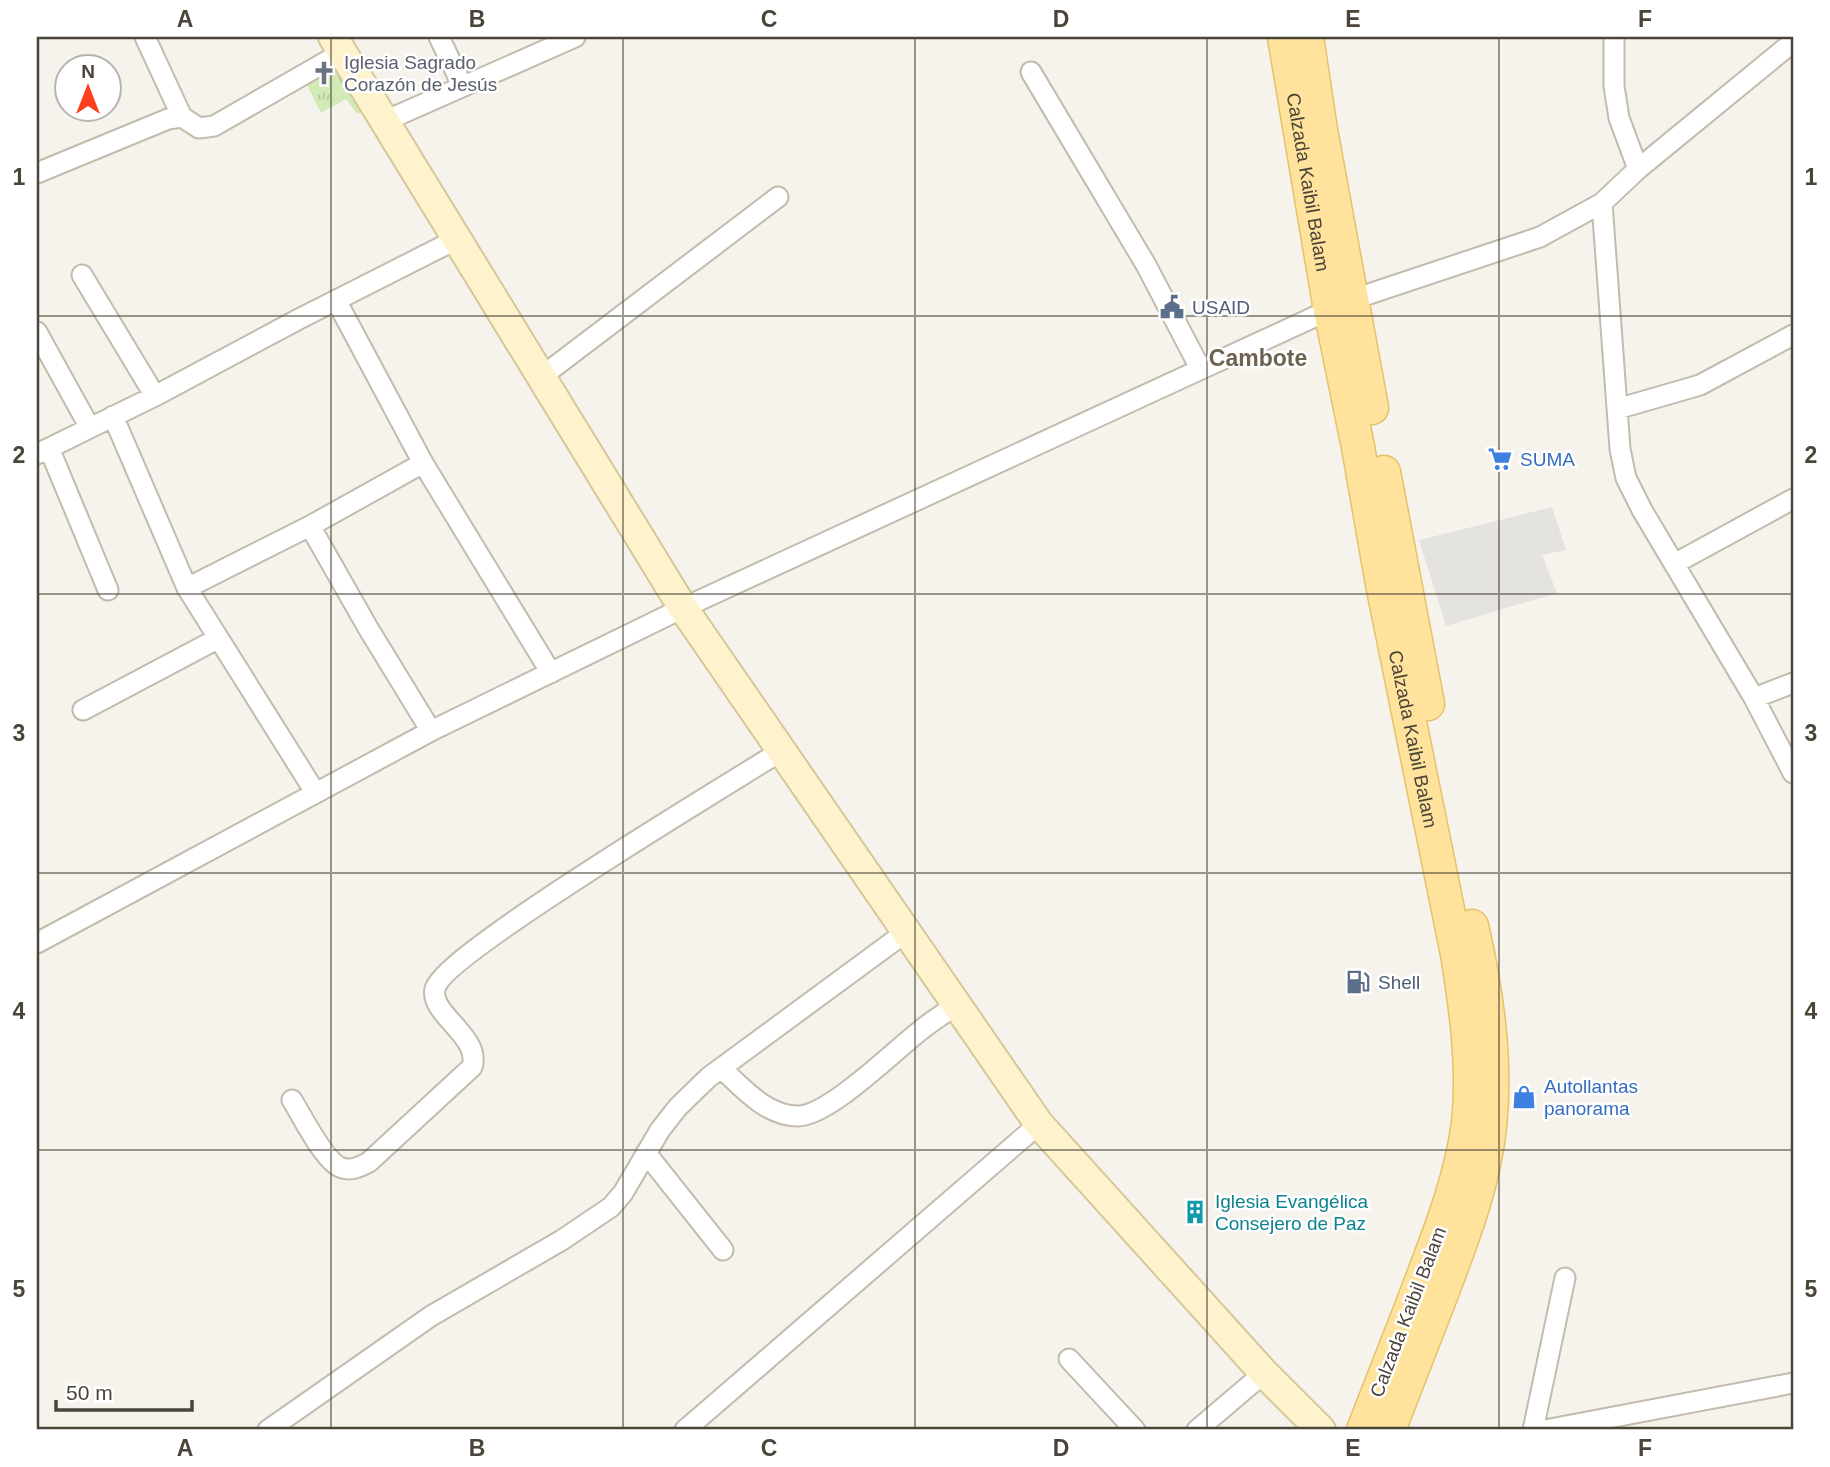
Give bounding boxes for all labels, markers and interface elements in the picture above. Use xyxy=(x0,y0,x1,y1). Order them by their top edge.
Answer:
text: A xyxy=(177,6,193,32)
text: B xyxy=(469,6,485,32)
text: C xyxy=(761,6,777,32)
text: D xyxy=(1053,6,1069,32)
text: E xyxy=(1345,6,1361,32)
text: F xyxy=(1638,6,1652,32)
north arrow xyxy=(52,52,122,122)
place label: Iglesia Sagrado Corazón de Jesús xyxy=(344,52,497,95)
church icon: Iglesia Sagrado Corazón de Jesús xyxy=(310,59,338,87)
text: N xyxy=(81,61,95,82)
street label: Calzada Kaibil Balam xyxy=(1283,91,1334,273)
text: 1 xyxy=(13,164,26,190)
text: 1 xyxy=(1805,164,1818,190)
public building icon: USAID xyxy=(1158,293,1186,321)
place label: USAID xyxy=(1192,297,1250,318)
district label: Cambote xyxy=(1209,345,1307,371)
text: 2 xyxy=(13,442,25,468)
text: 2 xyxy=(1805,442,1817,468)
supermarket icon: SUMA xyxy=(1486,445,1514,473)
place label: SUMA xyxy=(1520,449,1575,470)
street label: Calzada Kaibil Balam xyxy=(1385,648,1442,830)
text: 3 xyxy=(13,720,25,746)
text: 3 xyxy=(1805,720,1817,746)
fuel station icon: Shell xyxy=(1344,968,1372,996)
place label: Shell xyxy=(1378,972,1420,993)
text: 4 xyxy=(13,998,26,1024)
text: 4 xyxy=(1805,998,1818,1024)
place label: Autollantas panorama xyxy=(1544,1076,1638,1119)
shop icon: Autollantas panorama xyxy=(1510,1083,1538,1111)
place label: Iglesia Evangélica Consejero de Paz xyxy=(1215,1191,1369,1234)
building icon: Iglesia Evangélica Consejero de Paz xyxy=(1181,1198,1209,1226)
street label: Calzada Kaibil Balam xyxy=(1366,1224,1450,1400)
text: 5 xyxy=(13,1276,26,1302)
text: 5 xyxy=(1805,1276,1818,1302)
scale bar xyxy=(56,1369,192,1413)
text: 50 m xyxy=(66,1381,113,1404)
text: A xyxy=(177,1435,193,1461)
text: B xyxy=(469,1435,485,1461)
text: C xyxy=(761,1435,777,1461)
text: D xyxy=(1053,1435,1069,1461)
text: E xyxy=(1345,1435,1361,1461)
text: F xyxy=(1638,1435,1652,1461)

